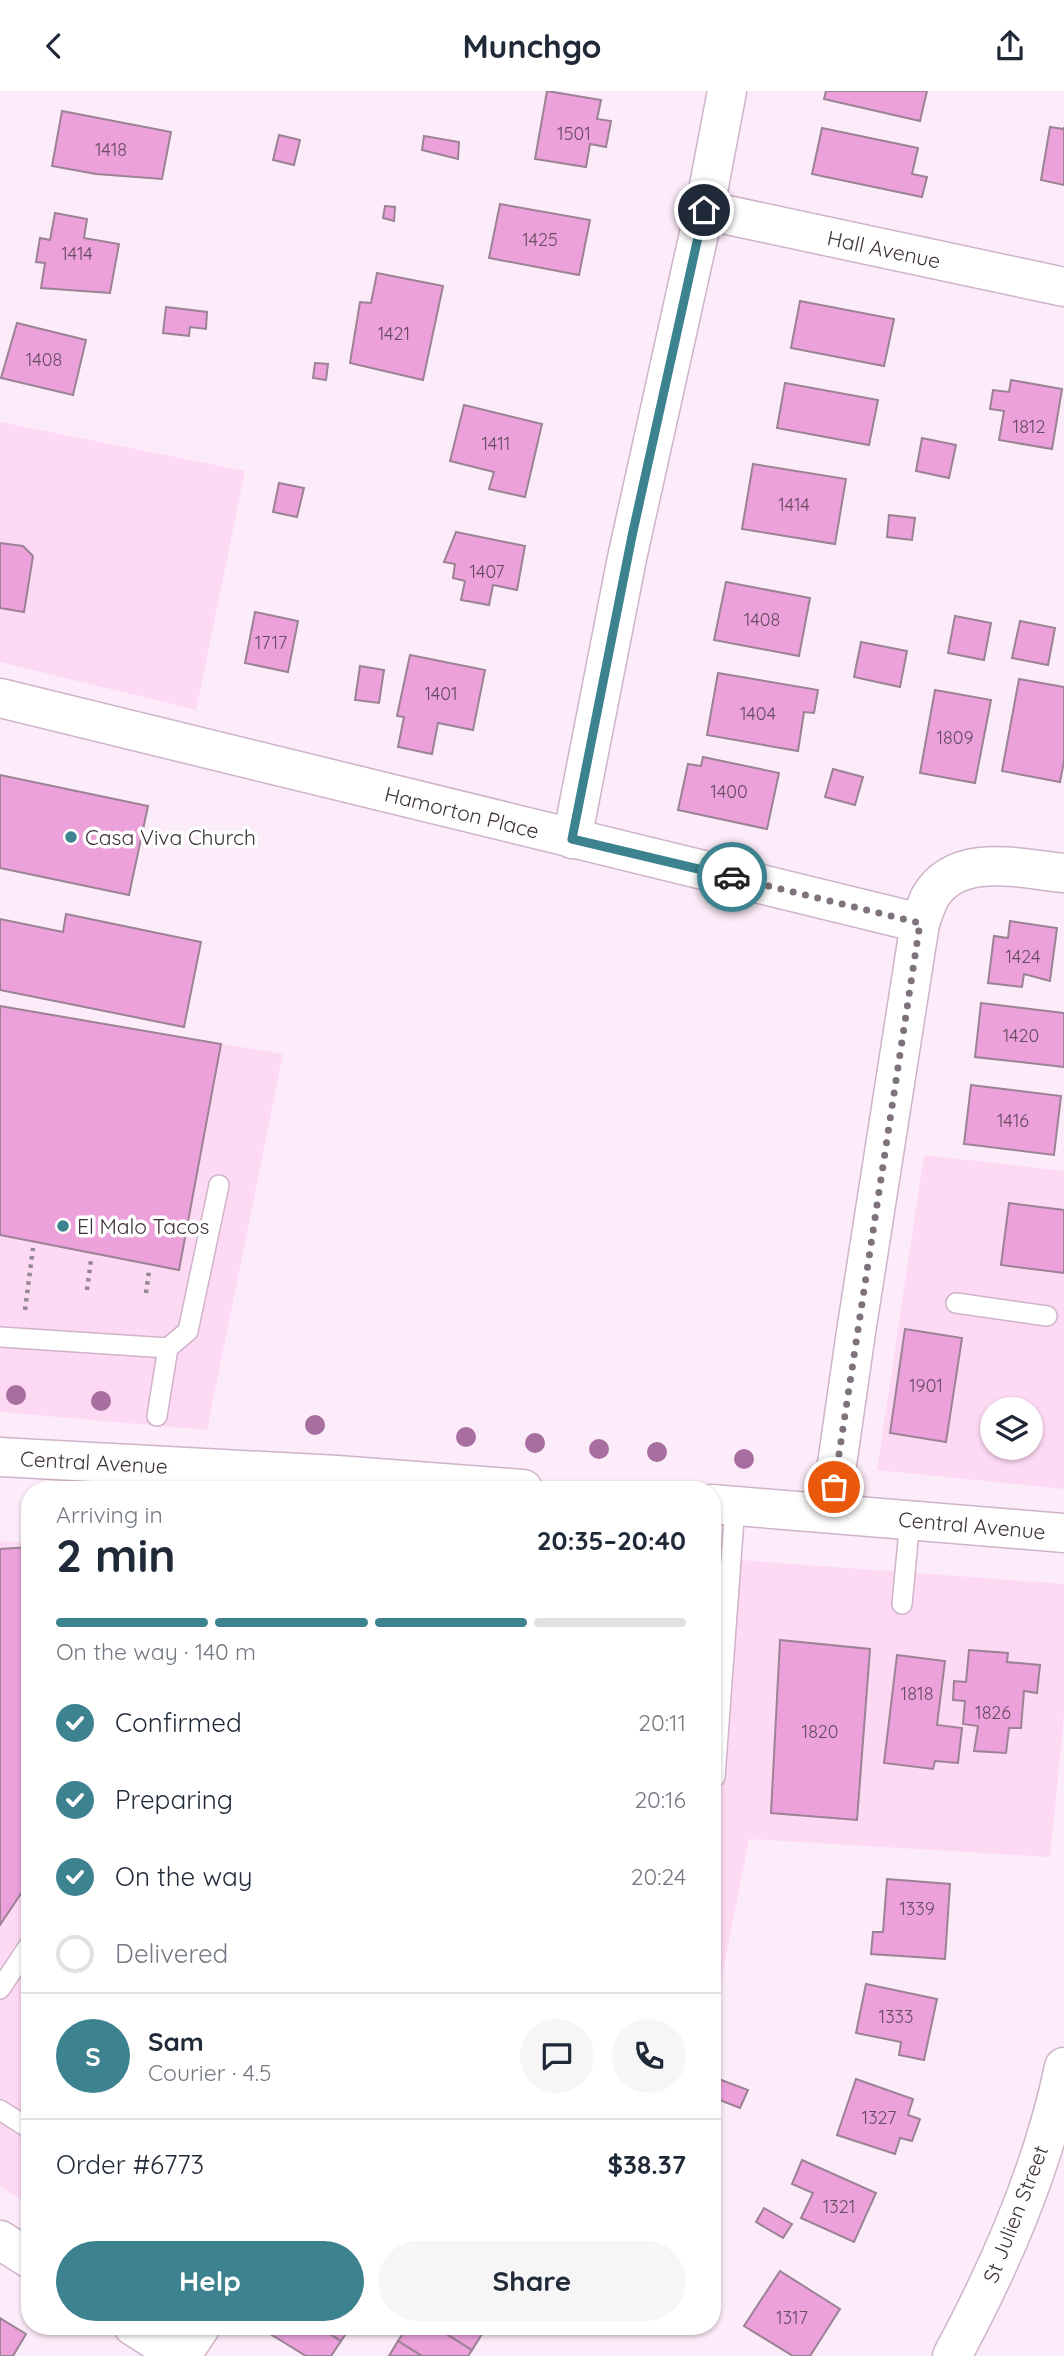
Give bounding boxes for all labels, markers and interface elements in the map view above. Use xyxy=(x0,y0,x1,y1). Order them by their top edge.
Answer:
text: Munchgo xyxy=(462,26,602,66)
icon: back xyxy=(35,27,73,65)
icon: share xyxy=(991,27,1029,65)
house number: 1501 xyxy=(557,122,591,145)
house number: 1418 xyxy=(95,138,127,161)
pin xyxy=(674,180,734,240)
icon: home xyxy=(685,191,723,229)
street label: Hall Avenue xyxy=(825,224,943,274)
house number: 1425 xyxy=(522,228,558,251)
house number: 1414 xyxy=(61,242,93,265)
house number: 1421 xyxy=(378,322,410,345)
house number: 1408 xyxy=(26,348,62,371)
house number: 1812 xyxy=(1012,415,1046,438)
house number: 1411 xyxy=(481,432,511,455)
house number: 1414 xyxy=(778,493,810,516)
house number: 1407 xyxy=(470,560,504,583)
house number: 1408 xyxy=(744,608,780,631)
house number: 1717 xyxy=(255,631,287,654)
house number: 1401 xyxy=(424,682,458,705)
house number: 1404 xyxy=(740,702,776,725)
house number: 1809 xyxy=(936,726,974,749)
street label: Hamorton Place xyxy=(382,780,542,844)
house number: 1400 xyxy=(710,780,748,803)
place label: Casa Viva Church xyxy=(85,824,256,850)
marker: Casa Viva Church xyxy=(63,829,79,845)
courier xyxy=(697,842,767,912)
icon: car xyxy=(713,858,751,896)
house number: 1424 xyxy=(1005,945,1041,968)
house number: 1420 xyxy=(1003,1024,1039,1047)
house number: 1416 xyxy=(997,1109,1029,1132)
place label: El Malo Tacos xyxy=(77,1213,209,1239)
marker: El Malo Tacos xyxy=(55,1218,71,1234)
house number: 1901 xyxy=(909,1374,943,1397)
map controls xyxy=(980,1397,1043,1460)
button: layers xyxy=(980,1397,1043,1460)
street label: Central Avenue xyxy=(20,1445,168,1479)
pin xyxy=(804,1457,864,1517)
icon: bag xyxy=(815,1468,853,1506)
text: Arriving in xyxy=(56,1500,163,1529)
street label: Central Avenue xyxy=(897,1506,1047,1544)
text: 20:35–20:40 xyxy=(537,1524,686,1557)
text: 2 min xyxy=(56,1526,176,1584)
text: On the way · 140 m xyxy=(56,1637,256,1666)
house number: 1818 xyxy=(901,1682,933,1705)
house number: 1826 xyxy=(975,1701,1011,1724)
icon: check xyxy=(56,1704,94,1742)
text: Confirmed xyxy=(115,1706,242,1739)
text: 20:11 xyxy=(638,1708,686,1737)
house number: 1820 xyxy=(801,1720,839,1743)
icon: check xyxy=(56,1781,94,1819)
text: Preparing xyxy=(115,1783,233,1816)
text: 20:16 xyxy=(634,1785,686,1814)
icon: check xyxy=(56,1858,94,1896)
text: On the way xyxy=(115,1860,253,1893)
text: 20:24 xyxy=(631,1862,686,1891)
house number: 1339 xyxy=(899,1897,935,1920)
text: Delivered xyxy=(115,1937,228,1970)
house number: 1333 xyxy=(879,2005,913,2028)
button: chat xyxy=(520,2019,594,2093)
button: phone xyxy=(612,2019,686,2093)
text: Sam xyxy=(148,2025,204,2058)
text: S xyxy=(85,2040,101,2073)
text: Courier · 4.5 xyxy=(148,2058,272,2087)
house number: 1327 xyxy=(862,2106,896,2129)
street label: St Julien Street xyxy=(977,2142,1053,2286)
text: Order #6773 xyxy=(56,2148,204,2181)
text: $38.37 xyxy=(608,2148,686,2181)
house number: 1321 xyxy=(823,2195,855,2218)
button: Help xyxy=(56,2241,364,2321)
button: Share xyxy=(378,2241,686,2321)
house number: 1317 xyxy=(776,2306,808,2329)

